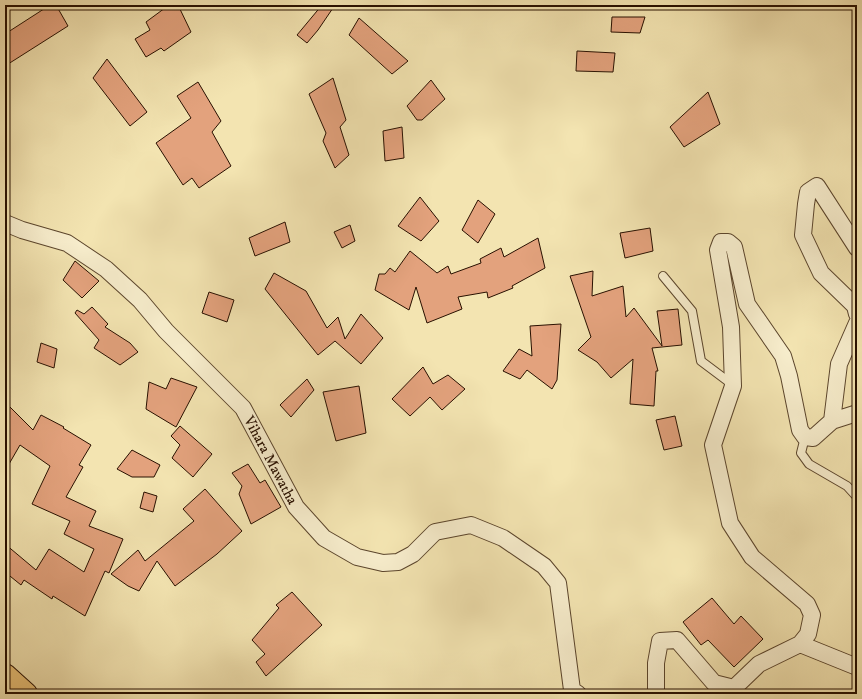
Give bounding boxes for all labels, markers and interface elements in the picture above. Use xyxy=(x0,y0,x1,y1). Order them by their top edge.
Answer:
street label: Vihara Mawatha xyxy=(239,412,302,508)

